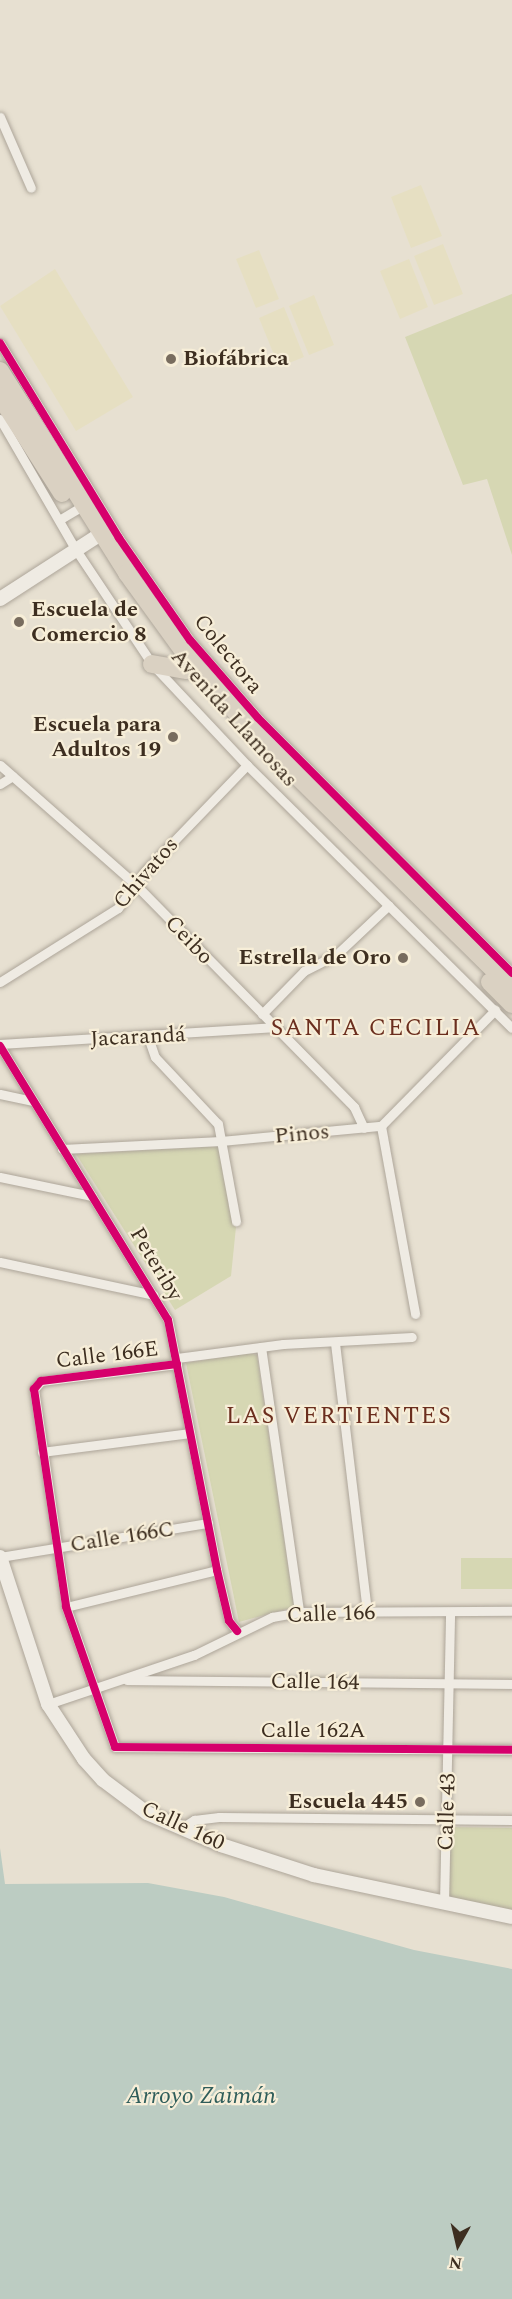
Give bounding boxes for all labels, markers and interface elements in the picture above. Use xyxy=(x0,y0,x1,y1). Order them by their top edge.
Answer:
place label: Biofábrica xyxy=(183,346,289,372)
marker: Biofábrica xyxy=(164,352,178,366)
place label: Escuela de Comercio 8 xyxy=(31,596,147,648)
street label: Colectora xyxy=(188,609,268,699)
marker: Escuela de Comercio 8 xyxy=(12,615,26,629)
street label: Avenida Llamosas xyxy=(165,644,303,792)
place label: Escuela para Adultos 19 xyxy=(33,711,161,762)
marker: Escuela para Adultos 19 xyxy=(166,730,180,744)
street label: Chivatos xyxy=(108,832,184,914)
street label: Ceibo xyxy=(159,910,219,970)
place label: Estrella de Oro xyxy=(238,945,391,971)
marker: Estrella de Oro xyxy=(396,951,410,965)
district label: SANTA CECILIA xyxy=(271,1015,481,1043)
street label: Jacarandá xyxy=(90,1021,186,1053)
street label: Pinos xyxy=(273,1118,331,1150)
street label: Peteriby xyxy=(124,1222,188,1306)
street label: Calle 166E xyxy=(54,1336,160,1374)
district label: LAS VERTIENTES xyxy=(226,1403,452,1431)
street label: Calle 166C xyxy=(68,1516,176,1558)
street label: Calle 166 xyxy=(286,1599,376,1629)
street label: Calle 164 xyxy=(270,1668,360,1696)
street label: Calle 162A xyxy=(260,1718,366,1744)
street label: Calle 43 xyxy=(432,1773,462,1851)
place label: Escuela 445 xyxy=(288,1789,408,1815)
street label: Calle 160 xyxy=(137,1795,229,1857)
marker: Escuela 445 xyxy=(413,1795,427,1809)
water label: Arroyo Zaimán xyxy=(126,2083,276,2111)
north arrow xyxy=(428,2215,488,2275)
text: N xyxy=(447,2250,464,2276)

